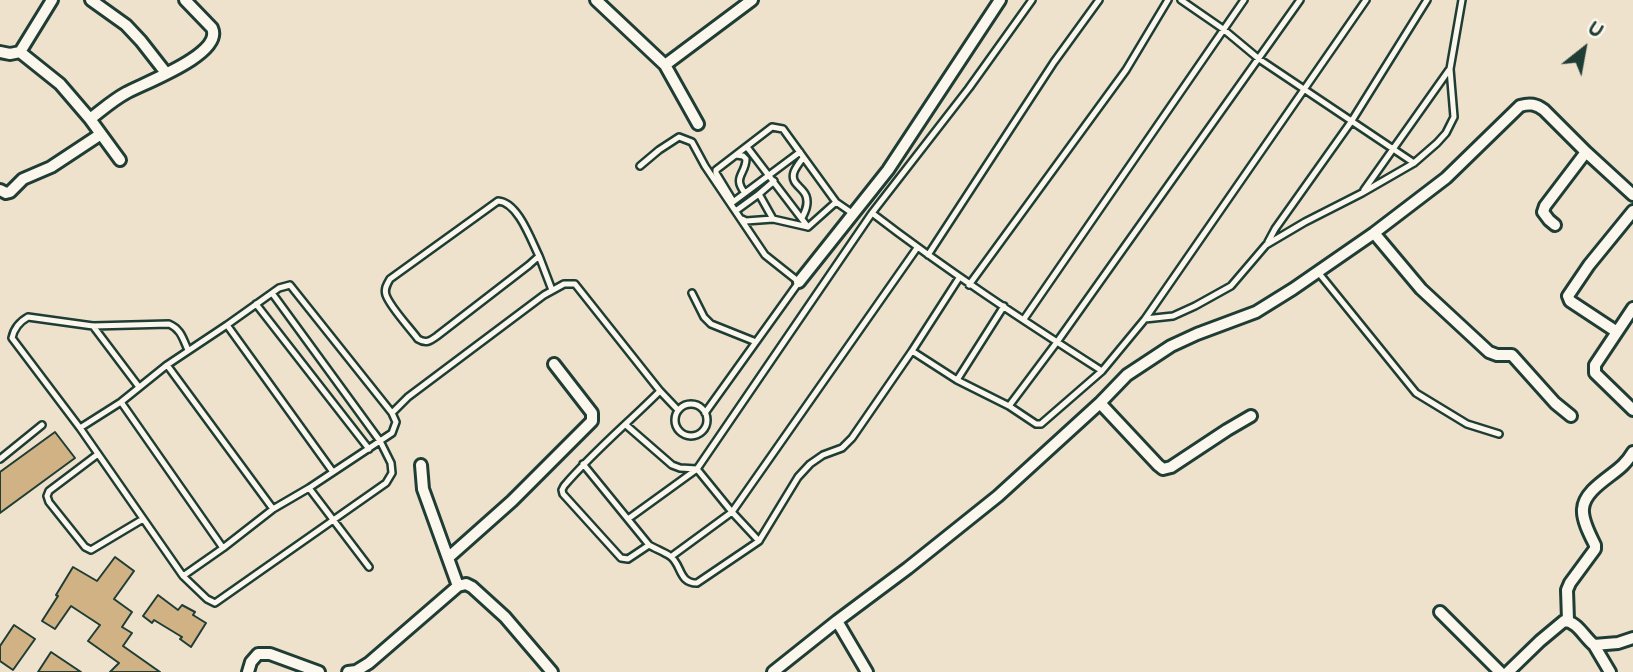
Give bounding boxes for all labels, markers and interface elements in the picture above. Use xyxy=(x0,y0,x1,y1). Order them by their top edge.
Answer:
north arrow xyxy=(1549,14,1619,84)
text: U xyxy=(1583,17,1607,44)

